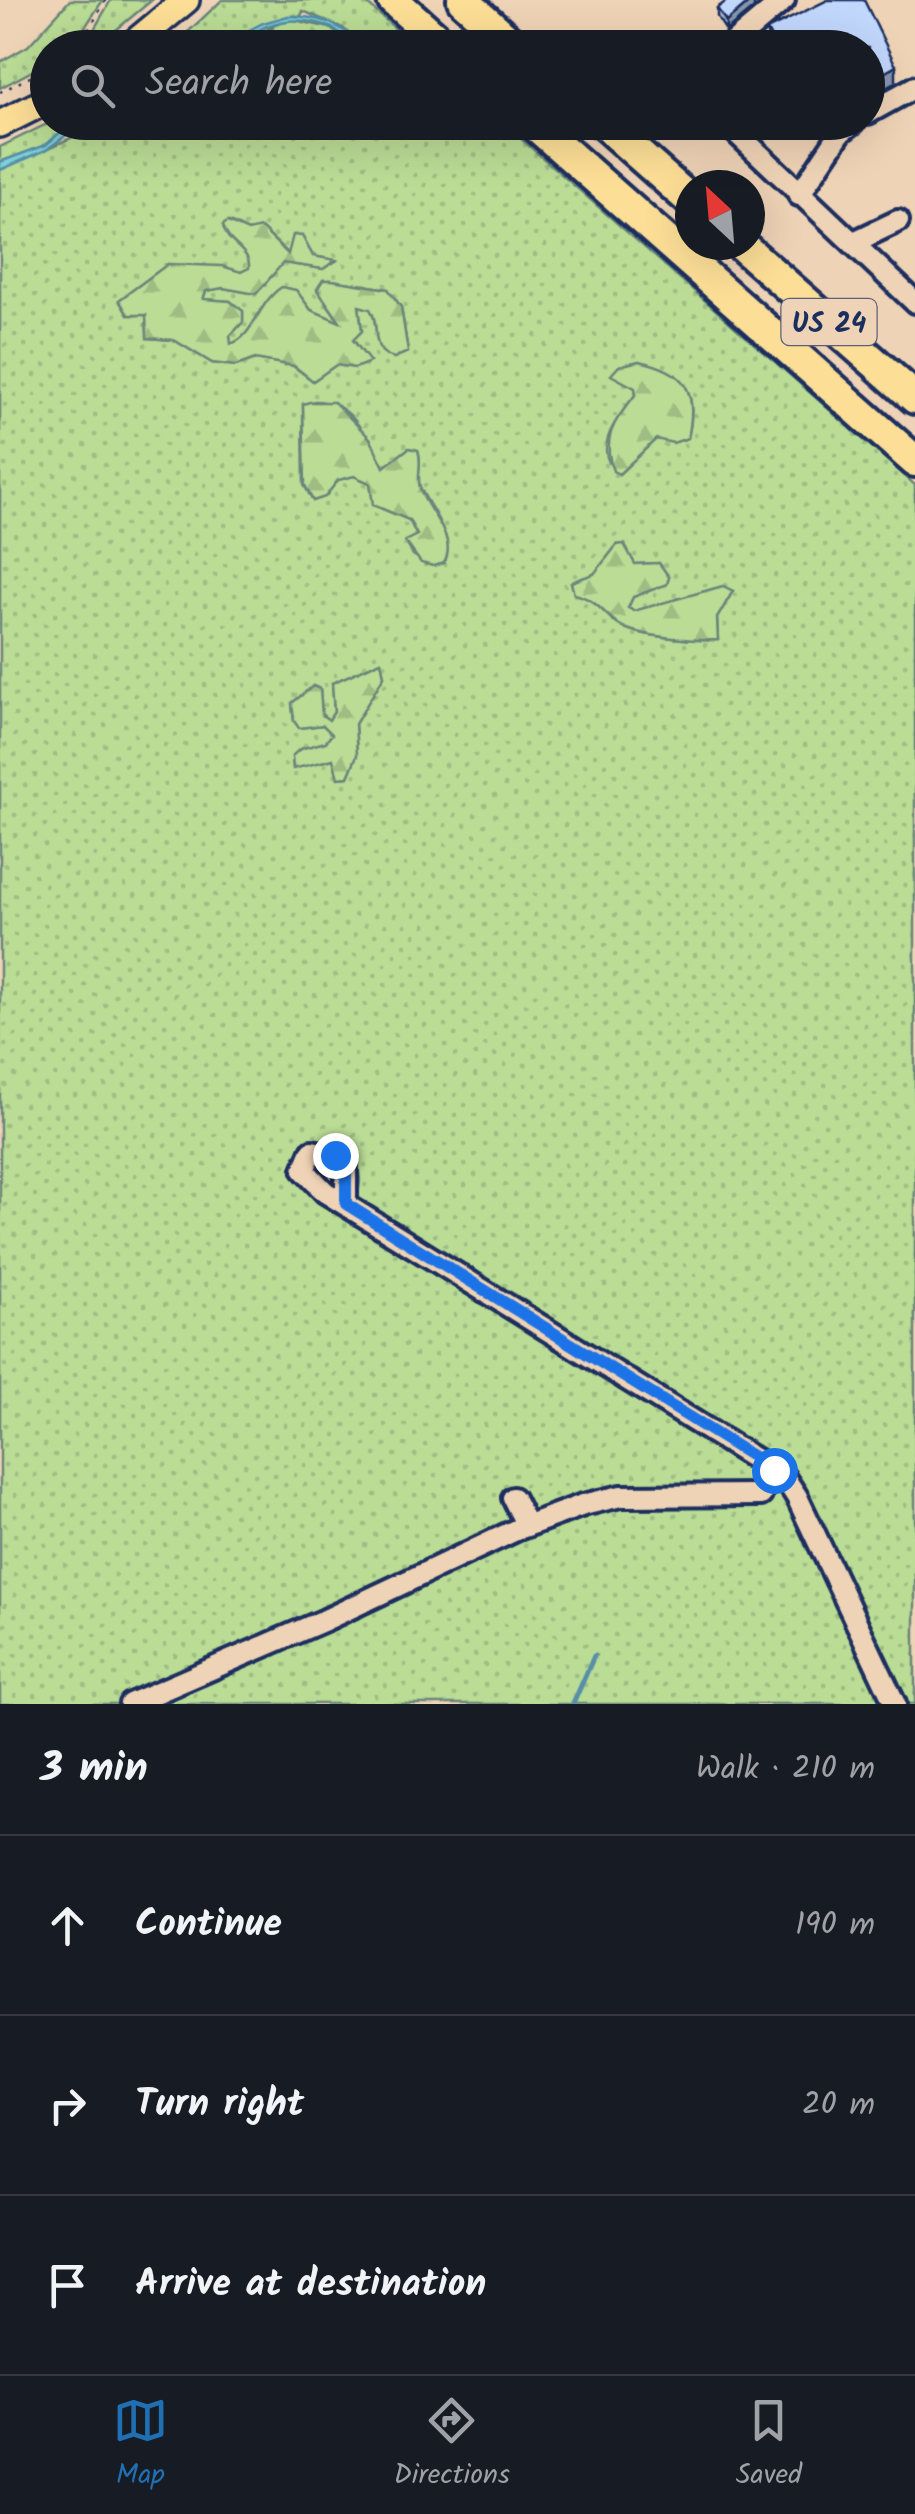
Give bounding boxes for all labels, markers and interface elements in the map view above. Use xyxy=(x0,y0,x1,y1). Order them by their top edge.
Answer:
search box xyxy=(30,30,885,140)
text: Search here xyxy=(145,55,332,115)
icon: search xyxy=(65,58,120,113)
north arrow xyxy=(675,170,765,260)
road number: US 24 xyxy=(782,299,876,345)
route end xyxy=(313,1133,359,1179)
route start xyxy=(752,1448,798,1494)
text: 3 min xyxy=(40,1736,148,1803)
text: Walk · 210 m xyxy=(696,1744,875,1795)
text: Continue xyxy=(135,1895,282,1955)
icon: ahead xyxy=(40,1898,95,1953)
text: 190 m xyxy=(795,1900,875,1951)
text: Turn right xyxy=(135,2075,304,2135)
icon: right xyxy=(40,2078,95,2133)
text: 20 m xyxy=(802,2080,875,2131)
text: Arrive at destination xyxy=(135,2255,486,2315)
icon: arrive xyxy=(40,2258,95,2313)
tab: Map xyxy=(113,2393,168,2498)
tab: Directions xyxy=(394,2393,510,2498)
tab: Saved xyxy=(736,2393,802,2498)

